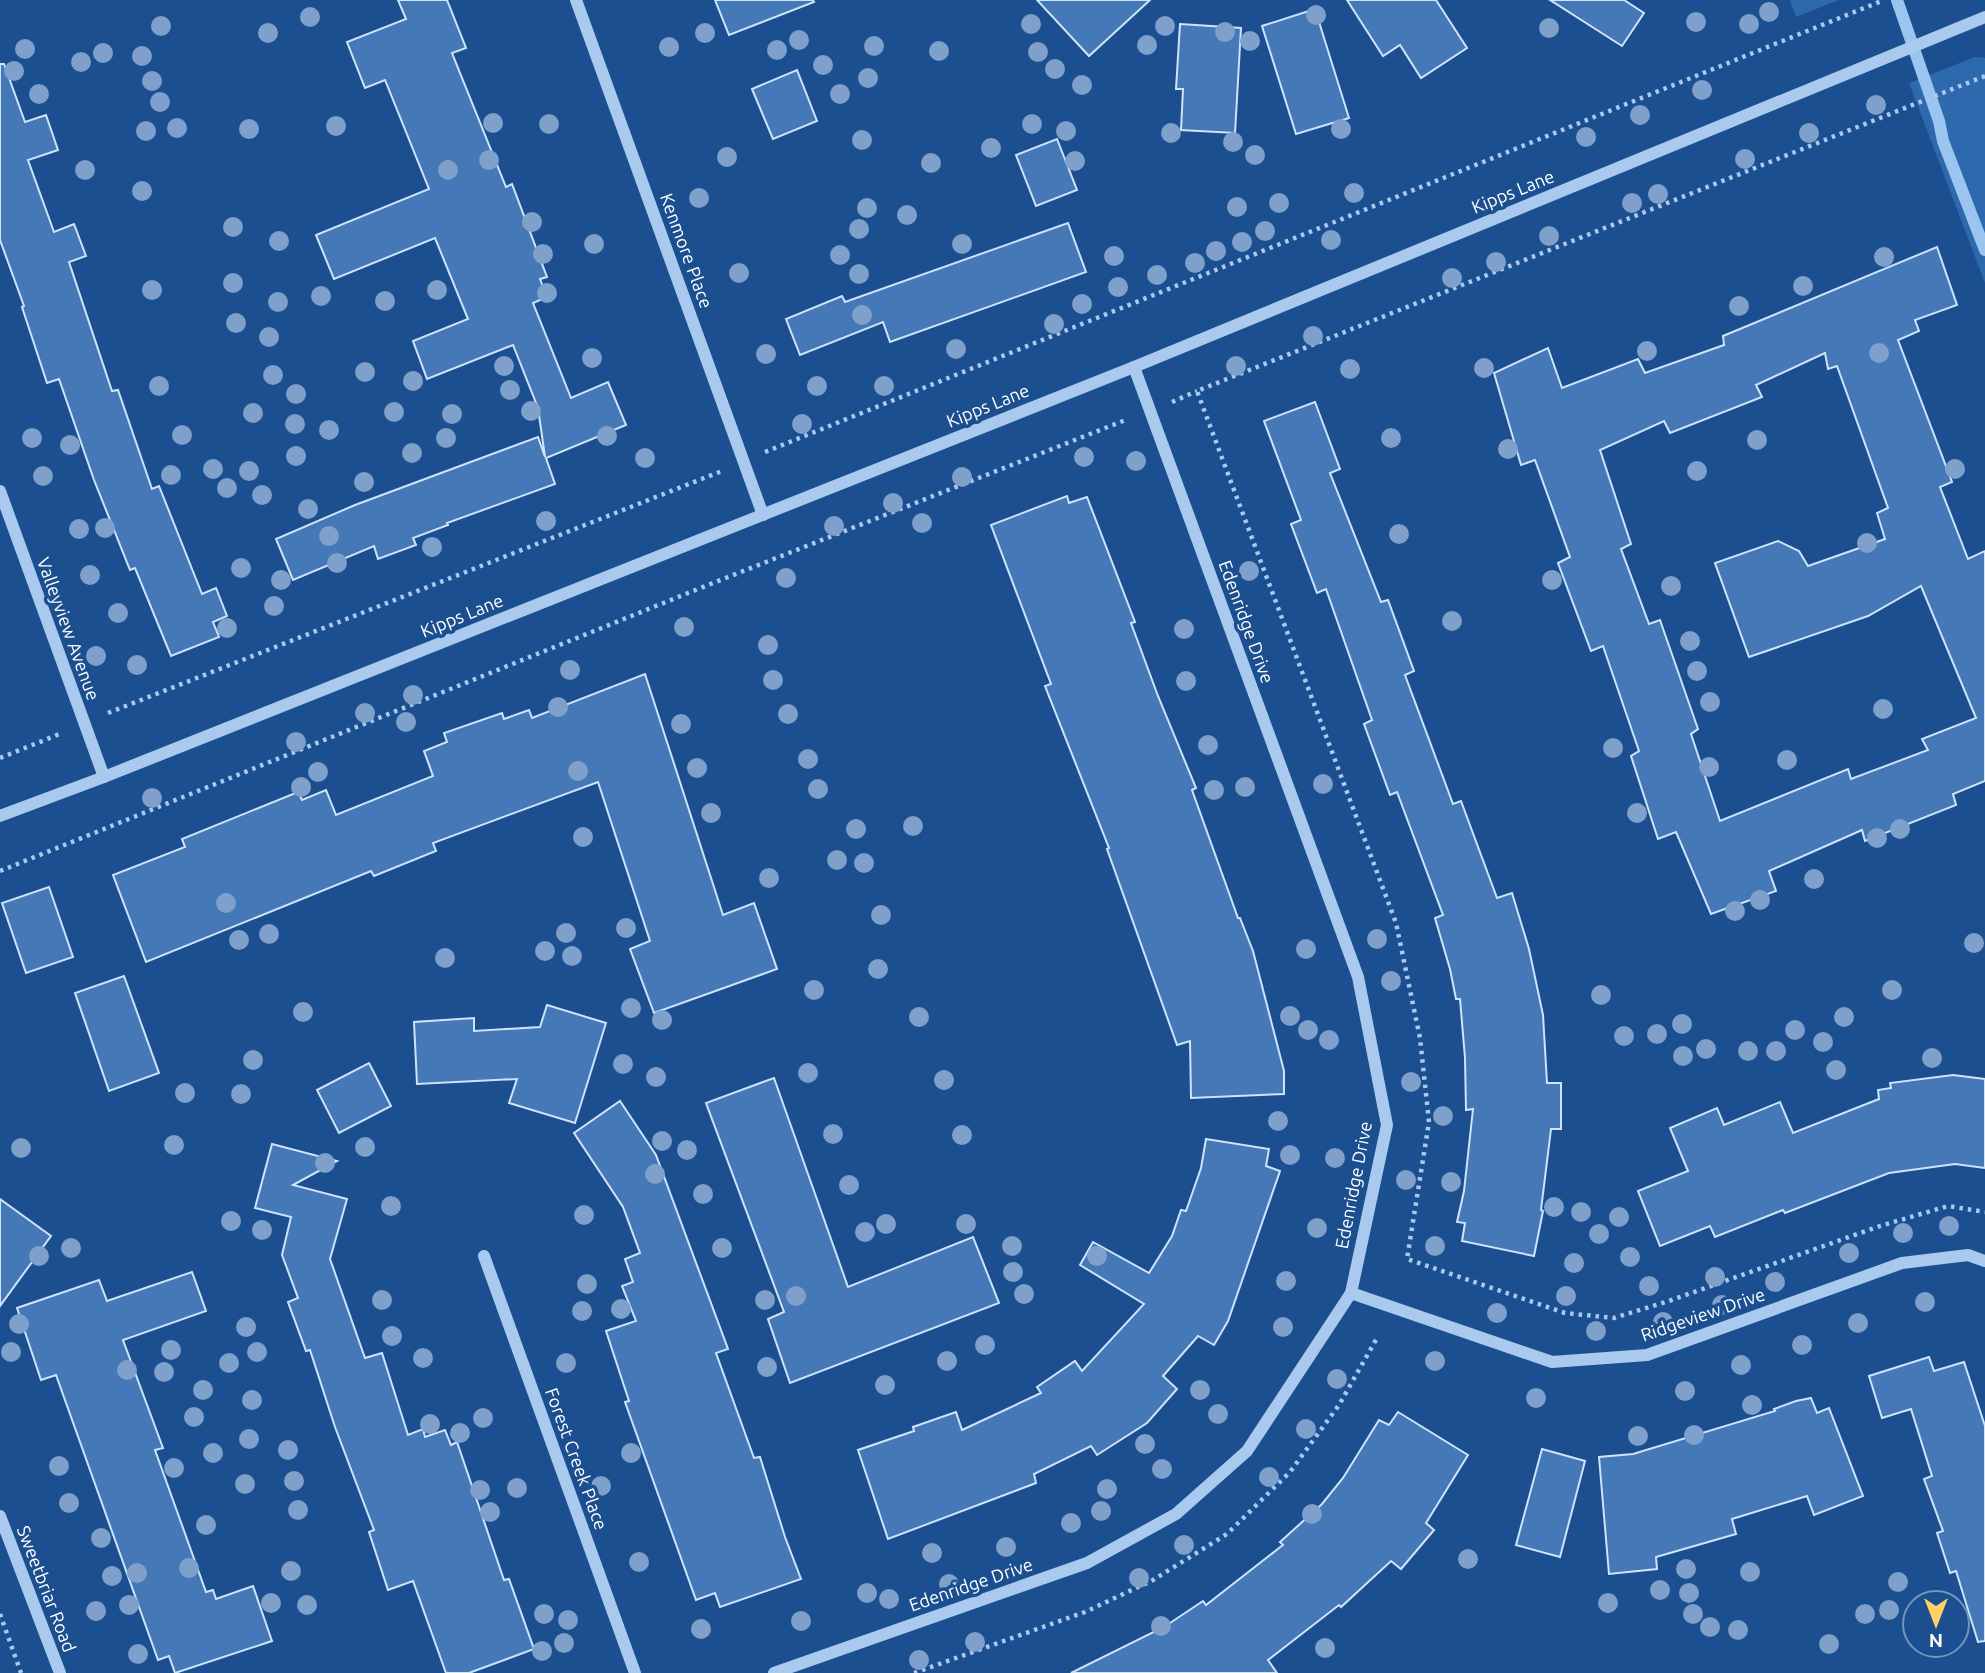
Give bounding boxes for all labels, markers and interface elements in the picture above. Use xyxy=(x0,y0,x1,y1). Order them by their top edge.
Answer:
street label: Kipps Lane xyxy=(1468,165,1557,217)
street label: Kenmore Place xyxy=(657,190,717,311)
street label: Kipps Lane xyxy=(943,379,1032,431)
street label: Valleyview Avenue xyxy=(34,554,104,703)
street label: Edenridge Drive xyxy=(1215,557,1278,686)
street label: Kipps Lane xyxy=(417,589,506,641)
street label: Edenridge Drive xyxy=(1331,1119,1375,1250)
street label: Ridgeview Drive xyxy=(1638,1283,1767,1345)
street label: Forest Creek Place xyxy=(542,1385,612,1532)
street label: Sweetbriar Road xyxy=(14,1523,80,1655)
street label: Edenridge Drive xyxy=(906,1554,1035,1615)
north arrow xyxy=(1901,1589,1971,1659)
text: N xyxy=(1929,1630,1943,1652)

